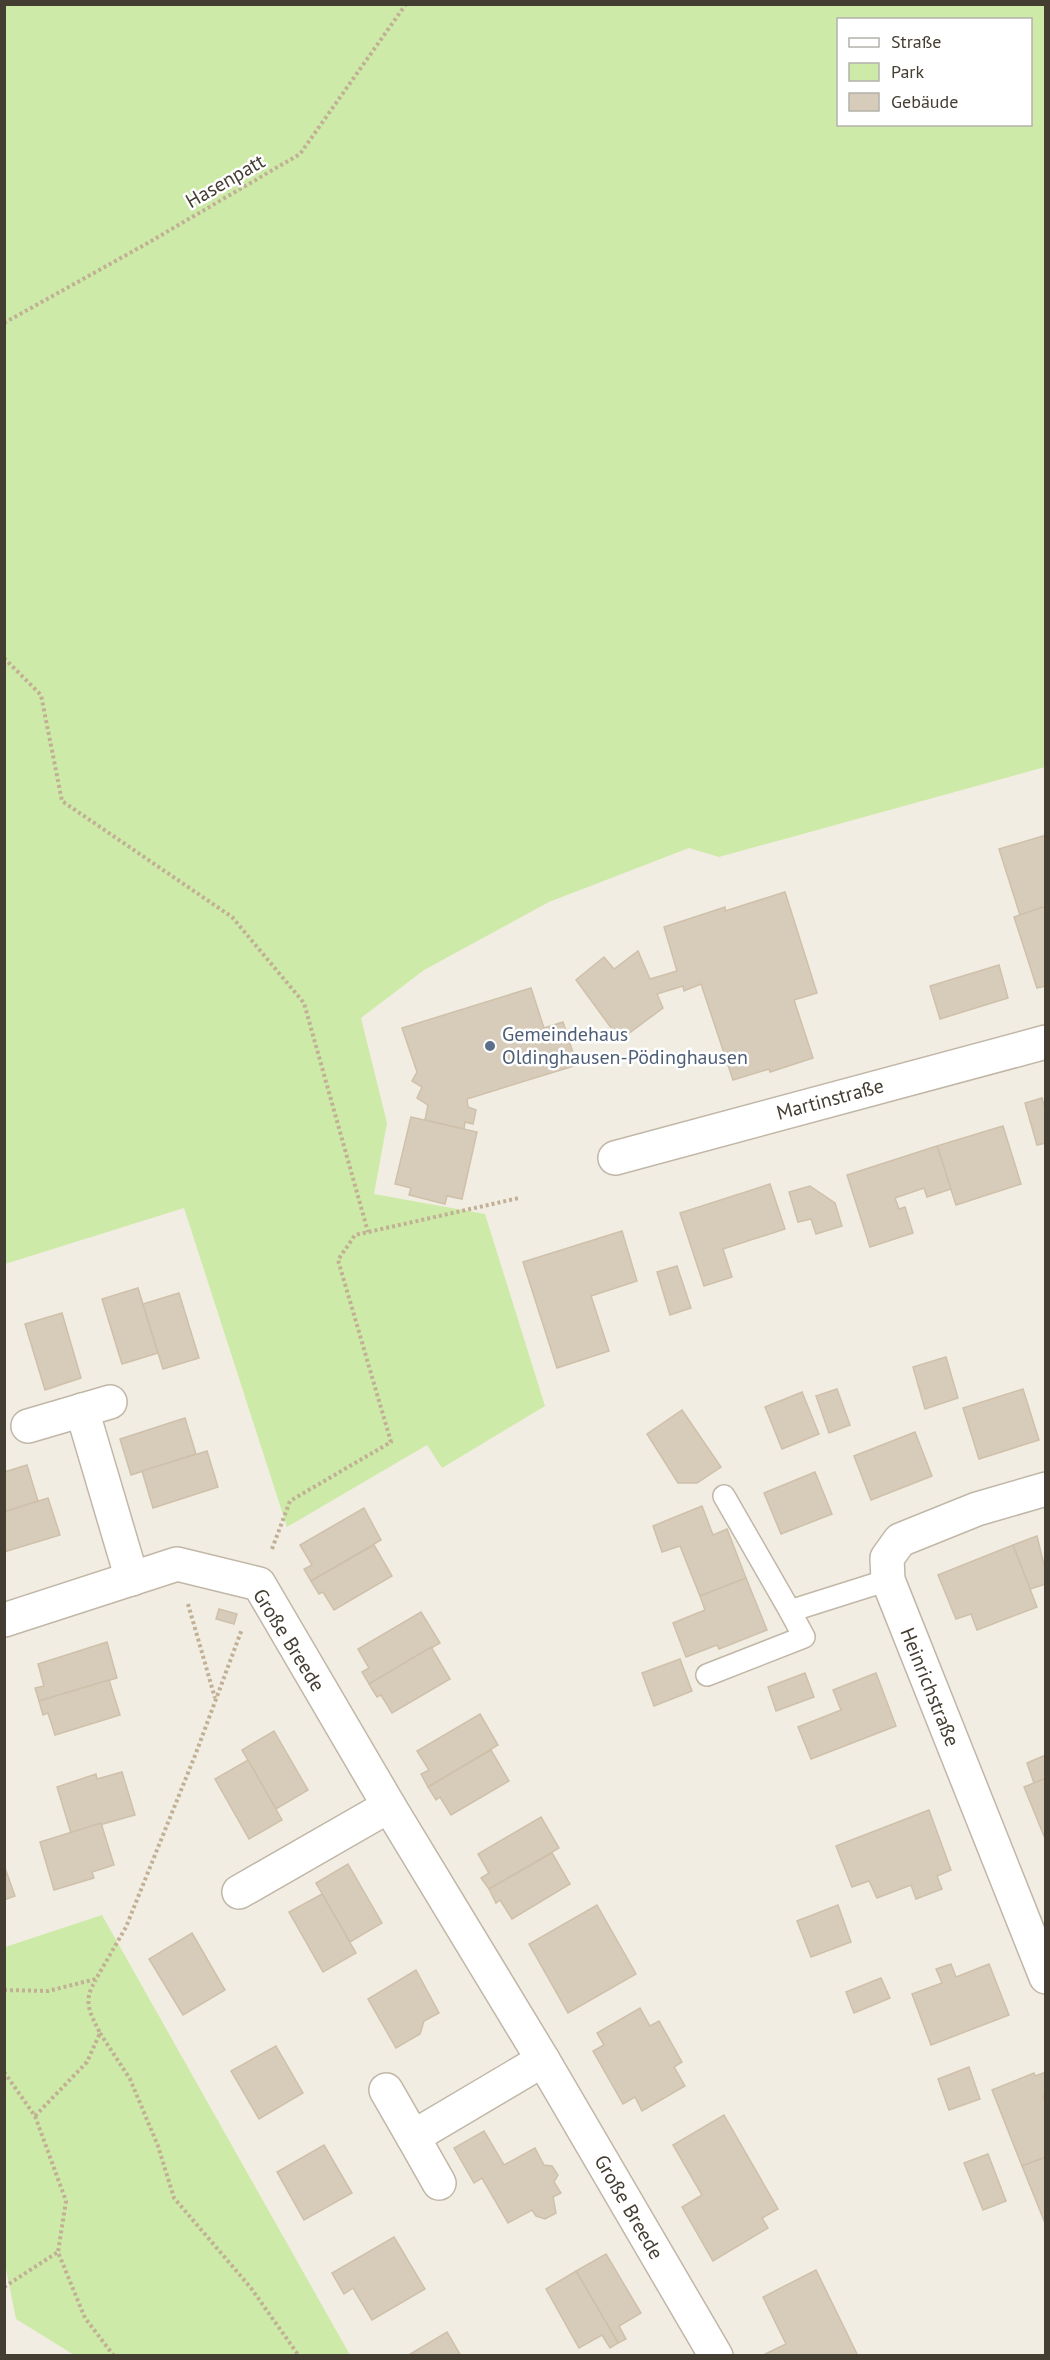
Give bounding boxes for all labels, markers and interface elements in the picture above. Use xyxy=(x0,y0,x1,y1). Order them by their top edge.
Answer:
legend xyxy=(837,18,1032,126)
text: Straße xyxy=(891,30,942,53)
text: Park xyxy=(891,60,924,83)
text: Gebäude xyxy=(891,90,958,113)
street label: Hasenpatt xyxy=(181,148,269,214)
place label: Gemeindehaus Oldinghausen-Pödinghausen xyxy=(502,1021,748,1070)
marker: Gemeindehaus Oldinghausen-Pödinghausen xyxy=(483,1039,497,1053)
street label: Martinstraße xyxy=(773,1072,887,1126)
street label: Große Breede xyxy=(247,1584,331,1696)
street label: Heinrichstraße xyxy=(894,1624,966,1750)
street label: Große Breede xyxy=(589,2150,669,2264)

